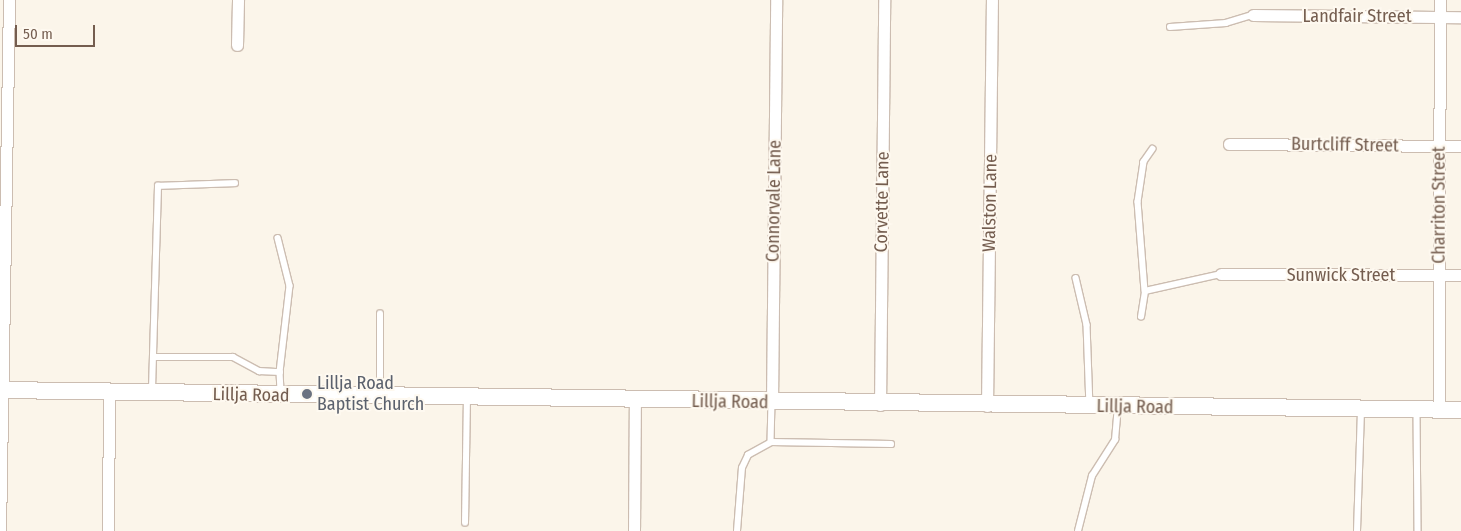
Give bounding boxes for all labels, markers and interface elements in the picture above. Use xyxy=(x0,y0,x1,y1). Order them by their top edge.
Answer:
street label: Landfair Street xyxy=(1302,5,1412,27)
scale bar xyxy=(18,15,98,47)
text: 50 m xyxy=(23,25,53,43)
street label: Burtcliff Street xyxy=(1291,133,1399,157)
street label: Connorvale Lane xyxy=(762,140,786,262)
street label: Charriton Street xyxy=(1428,146,1450,264)
street label: Corvette Lane xyxy=(870,151,894,253)
street label: Walston Lane xyxy=(978,154,1002,252)
street label: Sunwick Street xyxy=(1287,264,1395,286)
place label: Lillja Road Baptist Church xyxy=(317,373,424,416)
street label: Lillja Road xyxy=(212,384,290,406)
marker: Lillja Road Baptist Church xyxy=(301,388,313,400)
street label: Lillja Road xyxy=(691,391,769,413)
street label: Lillja Road xyxy=(1096,396,1174,418)

